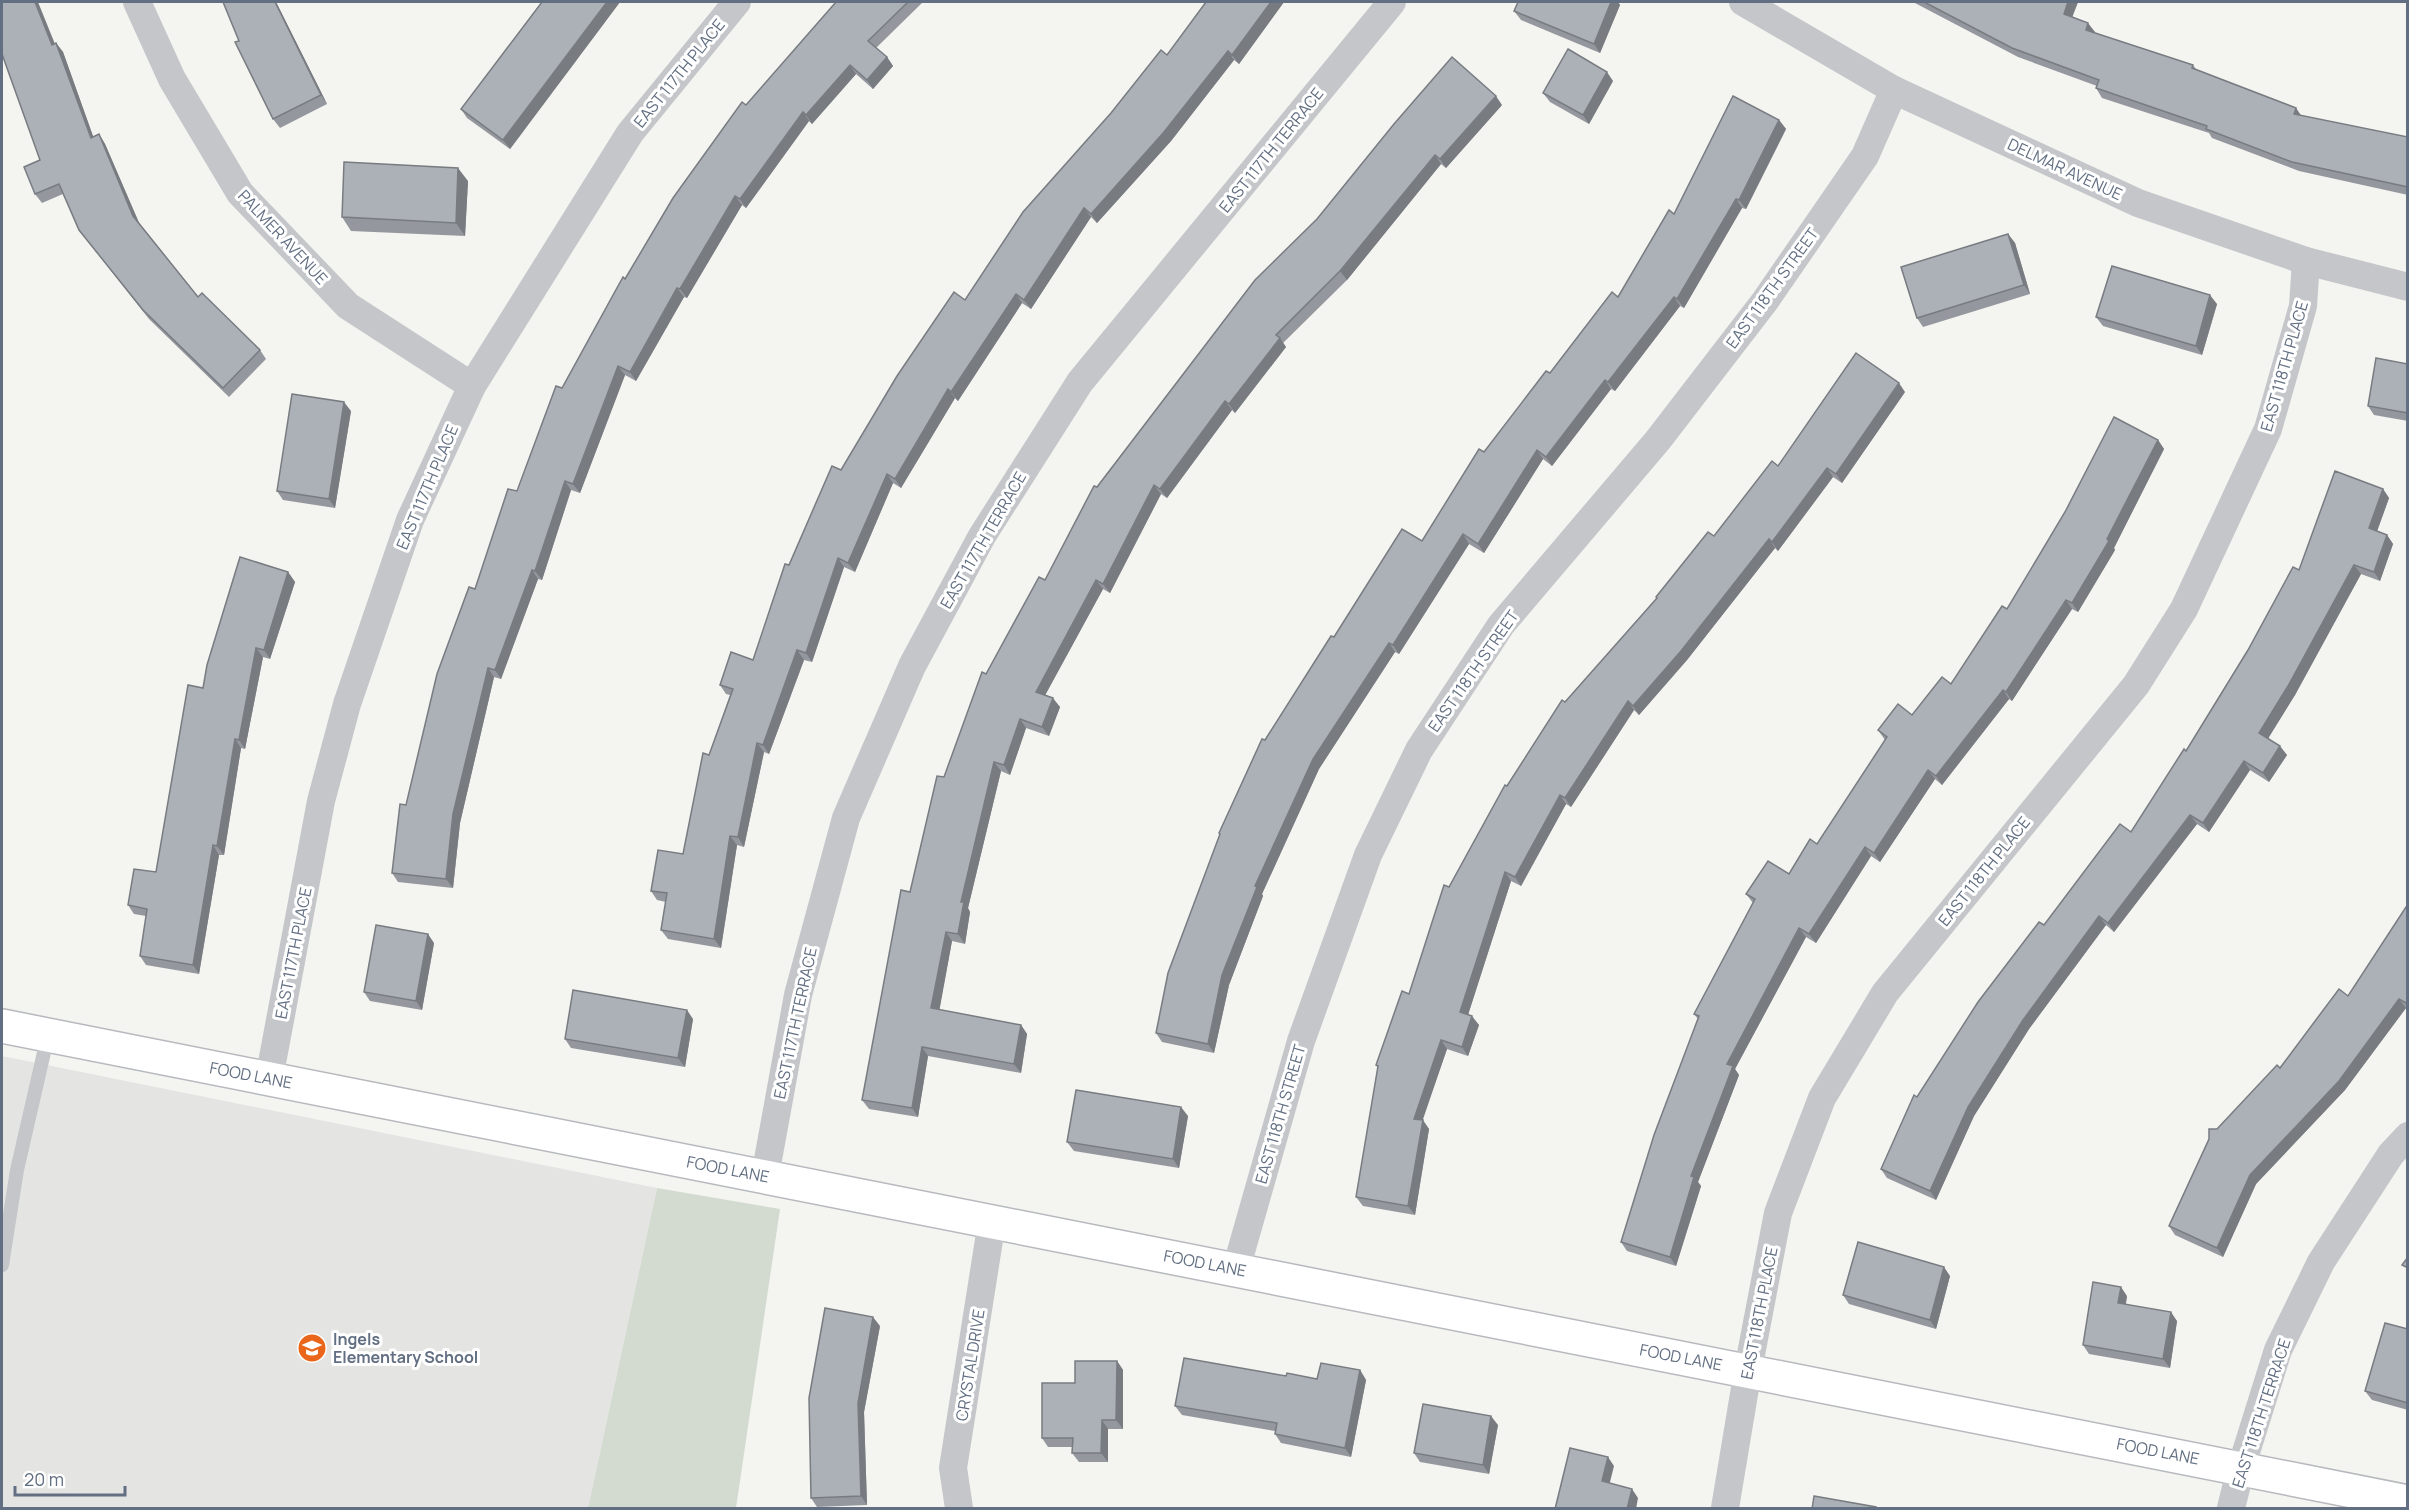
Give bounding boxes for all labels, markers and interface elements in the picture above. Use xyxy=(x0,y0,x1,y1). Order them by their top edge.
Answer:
street label: EAST 117TH PLACE xyxy=(628,14,730,132)
street label: EAST 117TH TERRACE xyxy=(1214,83,1328,217)
street label: DELMAR AVENUE xyxy=(2004,133,2126,205)
street label: PALMER AVENUE xyxy=(233,185,333,289)
street label: EAST 118TH STREET xyxy=(1721,223,1823,353)
street label: EAST 118TH PLACE xyxy=(2255,298,2313,434)
street label: EAST 117TH PLACE xyxy=(391,421,463,553)
street label: EAST 117TH TERRACE xyxy=(935,468,1031,612)
street label: EAST 118TH STREET xyxy=(1423,605,1524,736)
street label: EAST 118TH PLACE xyxy=(1933,812,2035,930)
street label: EAST 117TH PLACE xyxy=(269,885,317,1021)
street label: EAST 117TH TERRACE xyxy=(768,945,822,1101)
street label: EAST 118TH STREET xyxy=(1250,1041,1311,1186)
street label: FOOD LANE xyxy=(208,1056,294,1094)
street label: FOOD LANE xyxy=(685,1150,771,1188)
street label: FOOD LANE xyxy=(1162,1244,1248,1282)
street label: EAST 118TH PLACE xyxy=(1735,1245,1783,1381)
street label: CRYSTAL DRIVE xyxy=(950,1308,990,1422)
place label: Ingels Elementary School xyxy=(333,1328,478,1368)
school or university icon: Ingels Elementary School xyxy=(296,1332,328,1364)
street label: EAST 118TH TERRACE xyxy=(2226,1336,2296,1490)
street label: FOOD LANE xyxy=(1638,1338,1724,1376)
street label: FOOD LANE xyxy=(2115,1432,2201,1470)
scale bar xyxy=(15,1459,124,1497)
text: 20 m xyxy=(24,1467,64,1491)

